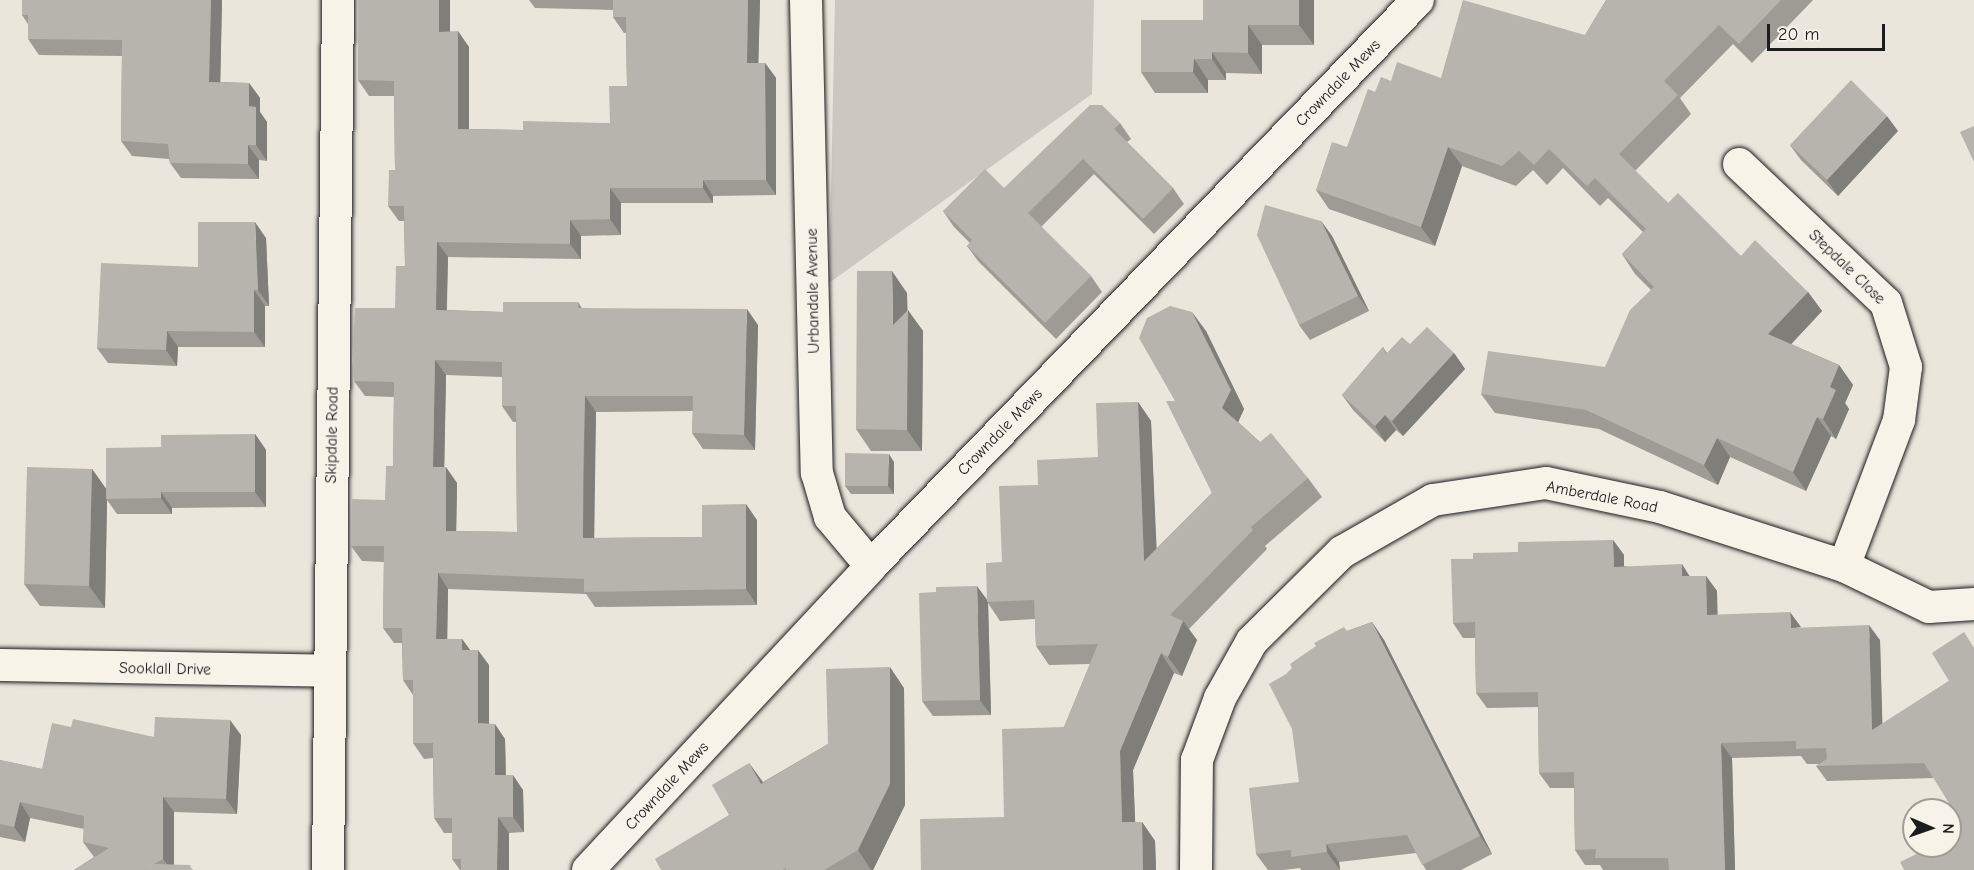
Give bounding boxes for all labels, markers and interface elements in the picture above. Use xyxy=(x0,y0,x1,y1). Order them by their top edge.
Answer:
scale bar xyxy=(1770,12,1888,50)
text: 20 m xyxy=(1778,24,1819,45)
street label: Crowndale Mews xyxy=(1292,35,1384,131)
street label: Stepdale Close xyxy=(1805,226,1889,308)
street label: Urbandale Avenue xyxy=(802,228,824,354)
street label: Crowndale Mews xyxy=(954,384,1046,480)
street label: Skipdale Road xyxy=(322,386,342,484)
street label: Amberdale Road xyxy=(1545,477,1659,517)
street label: Sooklall Drive xyxy=(119,659,211,679)
street label: Crowndale Mews xyxy=(621,738,713,834)
north arrow xyxy=(1902,798,1962,858)
text: N xyxy=(1939,823,1957,834)

